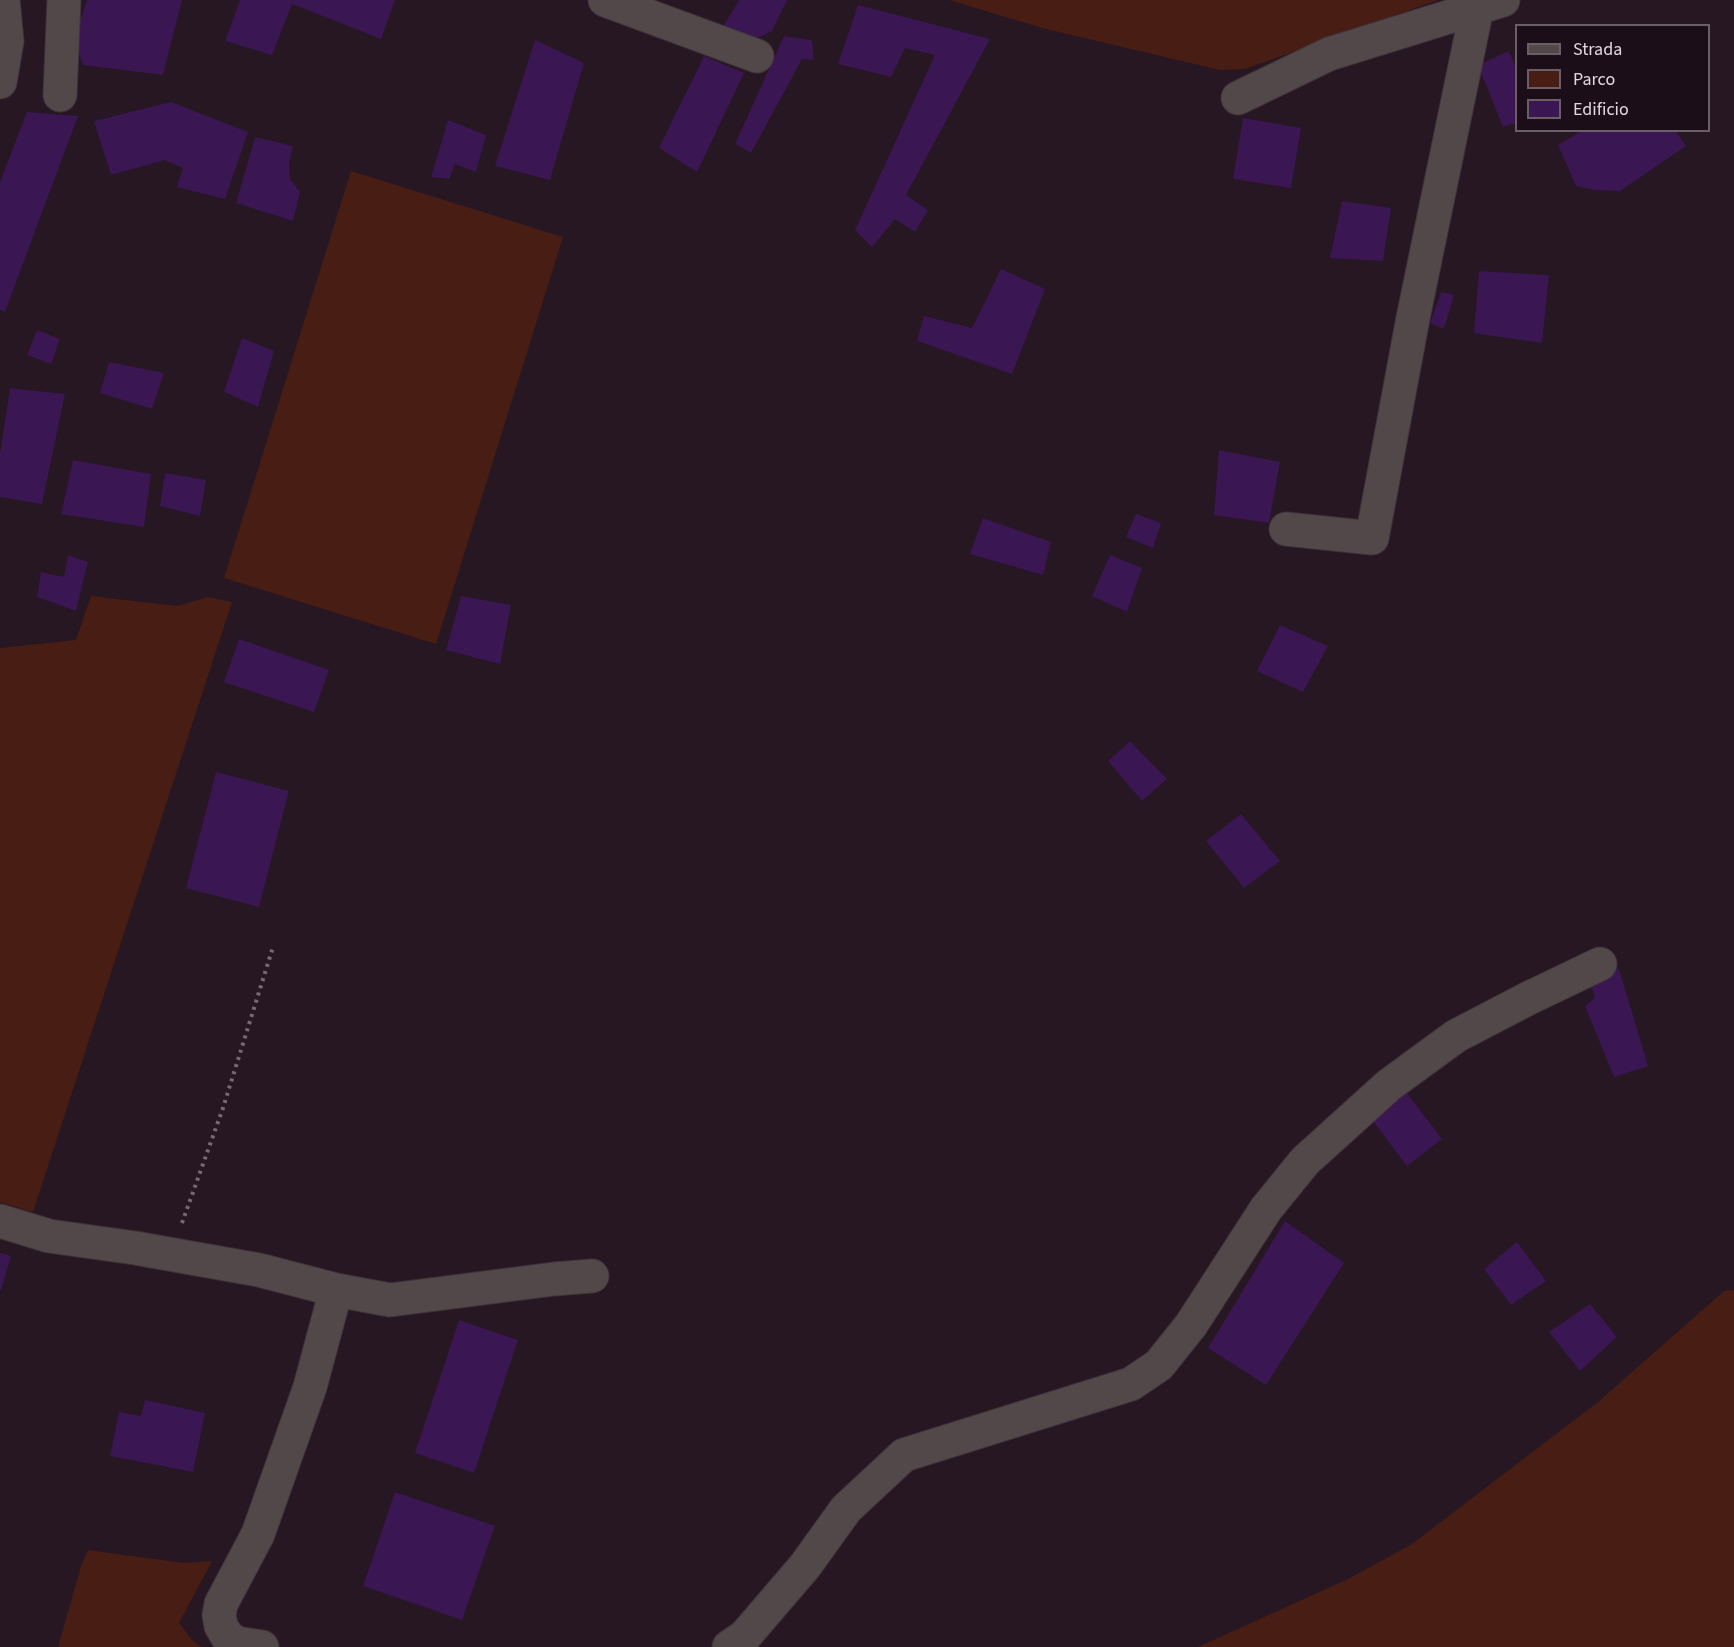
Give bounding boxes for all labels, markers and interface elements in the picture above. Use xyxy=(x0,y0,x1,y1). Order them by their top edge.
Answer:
legend xyxy=(1515,24,1710,132)
text: Strada xyxy=(1573,37,1622,62)
text: Parco xyxy=(1573,67,1615,92)
text: Edificio xyxy=(1573,97,1629,122)

